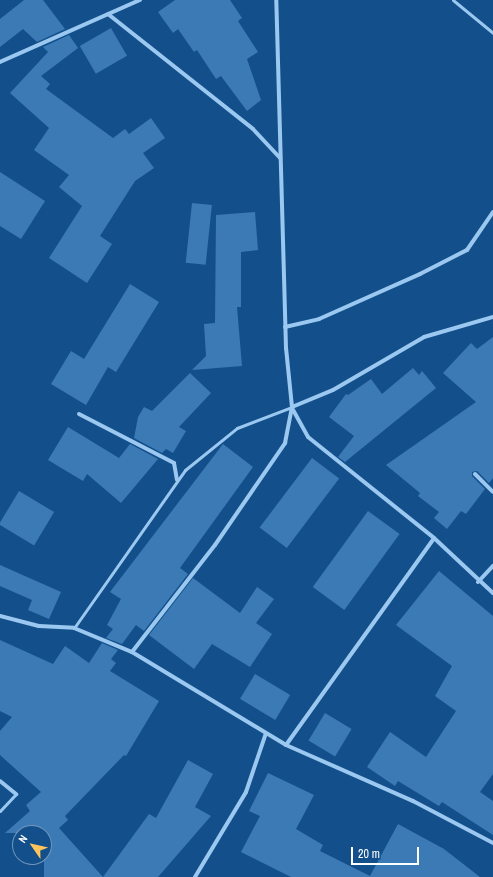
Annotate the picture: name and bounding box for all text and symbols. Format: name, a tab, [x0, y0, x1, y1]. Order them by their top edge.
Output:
north arrow	[12, 825, 52, 865]
text: N	[15, 832, 31, 845]
scale bar	[353, 839, 421, 865]
text: 20 m	[358, 846, 380, 862]

